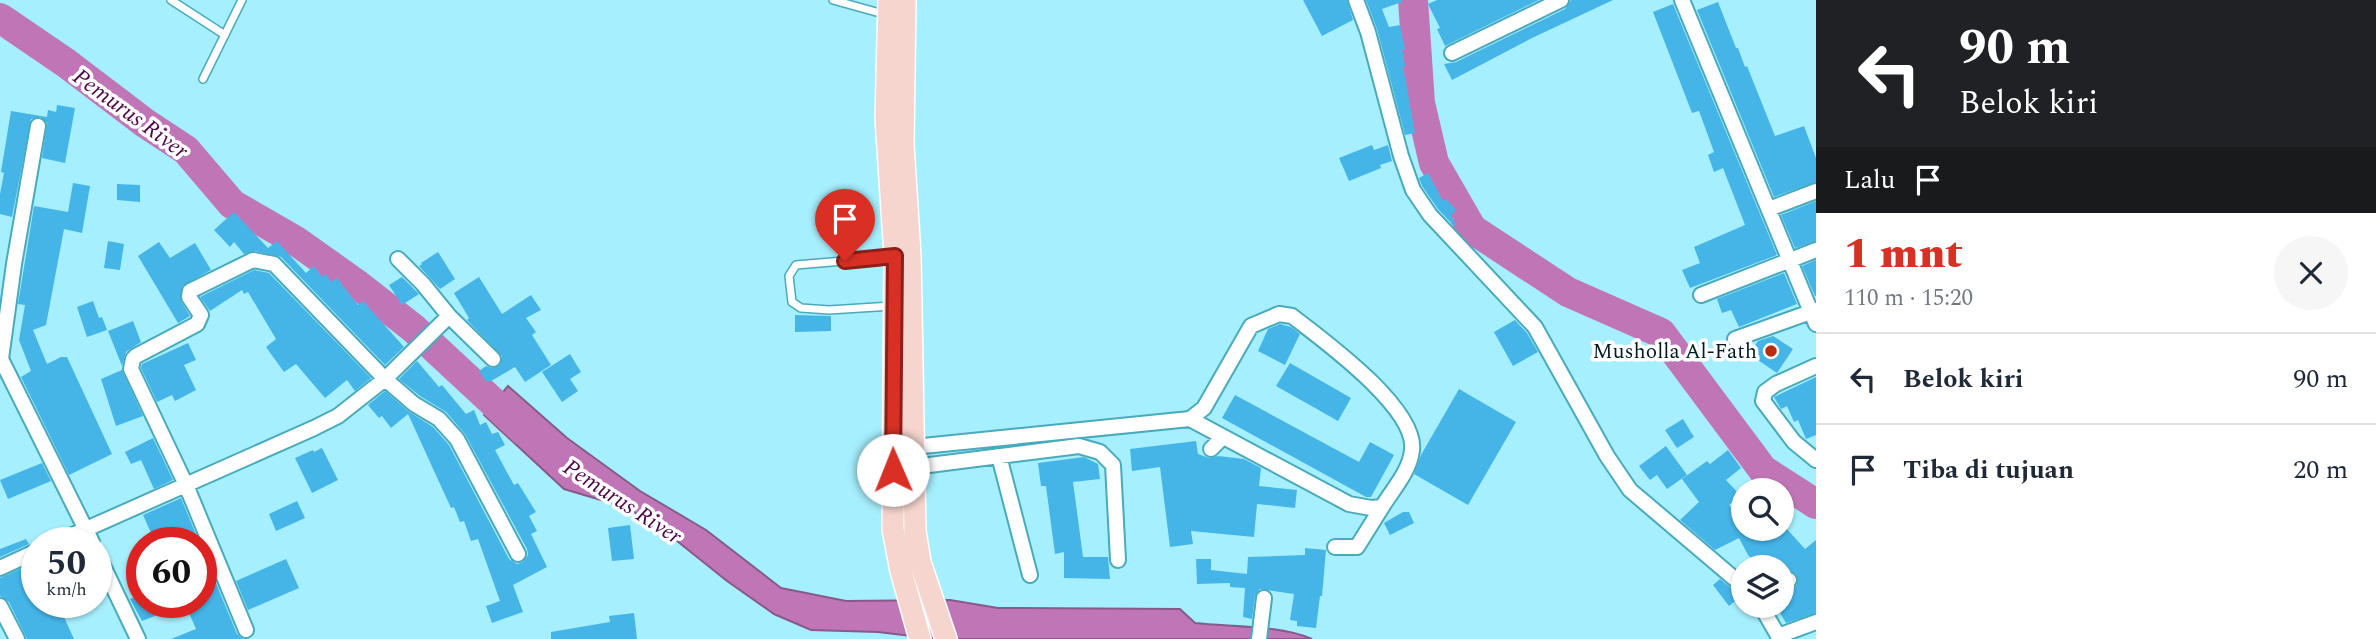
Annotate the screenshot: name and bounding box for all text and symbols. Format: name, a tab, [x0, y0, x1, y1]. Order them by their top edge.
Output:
text: 90 m	[1959, 11, 2070, 86]
icon: left	[1844, 28, 1935, 119]
water label: Pemurus River	[65, 60, 196, 169]
text: Belok kiri	[1959, 79, 2098, 128]
text: Lalu	[1844, 160, 1895, 200]
icon: arrive	[1909, 161, 1947, 199]
pin	[815, 189, 875, 261]
icon: arrive	[826, 200, 864, 238]
text: 1 mnt	[1844, 223, 1963, 286]
button: close	[2274, 236, 2348, 310]
text: 110 m · 15:20	[1844, 281, 1973, 316]
place label: Musholla Al-Fath	[1593, 336, 1757, 368]
marker: Musholla Al-Fath	[1763, 343, 1779, 359]
text: Belok kiri	[1903, 359, 2023, 399]
text: 90 m	[2293, 359, 2348, 399]
icon: left	[1844, 360, 1882, 398]
position arrow	[856, 433, 930, 507]
text: Tiba di tujuan	[1903, 450, 2074, 490]
text: 20 m	[2293, 450, 2348, 490]
water label: Pemurus River	[556, 451, 689, 554]
icon: arrive	[1844, 451, 1882, 489]
map controls	[1731, 478, 1794, 618]
button: search	[1731, 478, 1794, 541]
speed limit sign: 60	[126, 527, 217, 618]
text: 50	[47, 537, 86, 590]
button: layers	[1731, 555, 1794, 618]
text: km/h	[46, 576, 87, 603]

